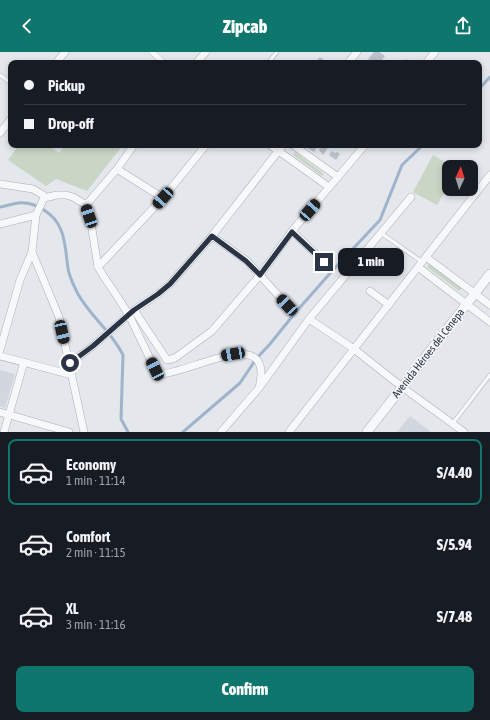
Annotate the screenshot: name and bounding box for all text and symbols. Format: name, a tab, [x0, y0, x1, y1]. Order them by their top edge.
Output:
icon: back	[16, 15, 38, 37]
icon: share	[452, 15, 474, 37]
text: Zipcab	[223, 16, 267, 37]
text: Pickup	[48, 77, 85, 94]
text: Drop-off	[48, 115, 94, 132]
north arrow	[442, 160, 478, 196]
map controls	[442, 160, 478, 196]
car	[151, 185, 175, 211]
car	[298, 197, 322, 223]
car	[79, 203, 99, 229]
callout: 1 min	[338, 248, 404, 276]
route end	[315, 253, 333, 271]
text: 1 min	[358, 254, 384, 269]
car	[274, 292, 300, 318]
street label: Avenida Héroes del Cenepa	[389, 306, 467, 400]
car	[53, 319, 71, 345]
car	[220, 346, 246, 362]
route start	[61, 354, 79, 372]
car	[144, 356, 166, 382]
icon: car	[18, 454, 54, 490]
text: Economy	[66, 456, 116, 473]
text: S/4.40	[437, 464, 472, 481]
text: 1 min · 11:14	[66, 473, 126, 488]
icon: car	[18, 526, 54, 562]
text: Comfort	[66, 528, 110, 545]
text: S/5.94	[437, 536, 472, 553]
text: 2 min · 11:15	[66, 545, 126, 560]
icon: car	[18, 598, 54, 634]
text: XL	[66, 600, 79, 617]
text: S/7.48	[437, 608, 472, 625]
text: 3 min · 11:16	[66, 617, 126, 632]
button: Confirm	[16, 666, 474, 712]

